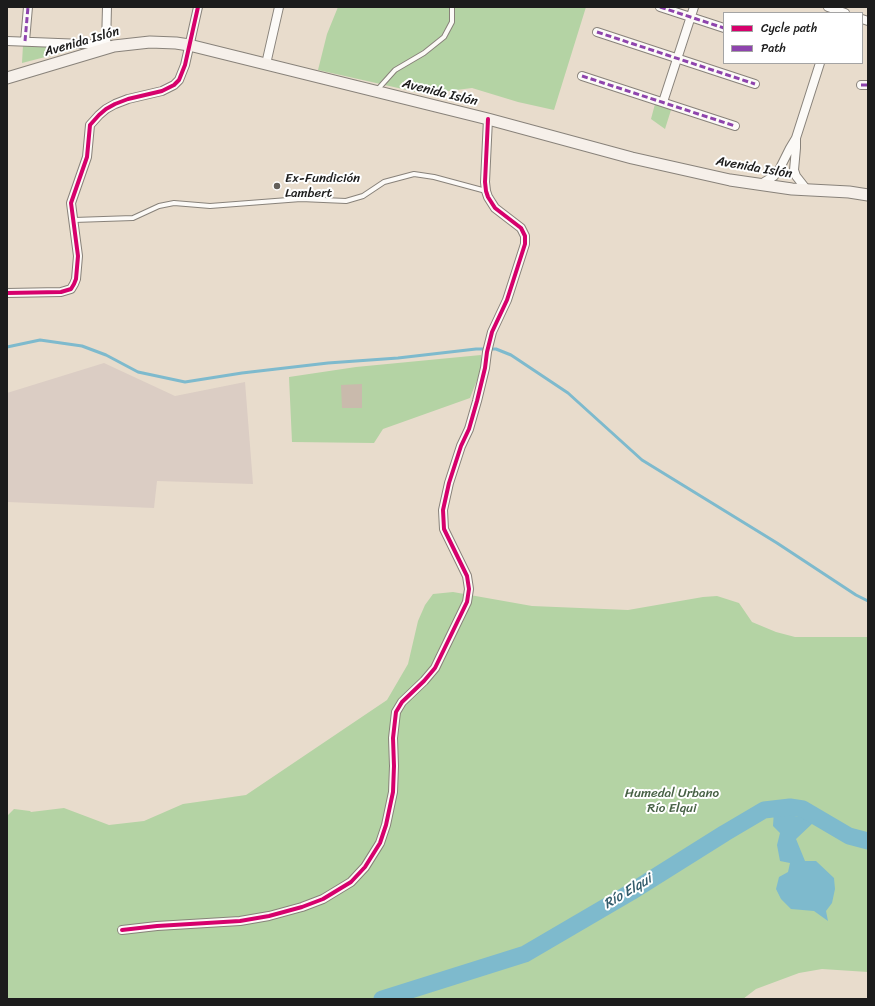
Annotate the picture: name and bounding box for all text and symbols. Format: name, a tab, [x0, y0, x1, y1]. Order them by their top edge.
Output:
legend	[723, 12, 863, 64]
text: Cycle path	[761, 17, 817, 39]
street label: Avenida Islón	[43, 24, 121, 60]
text: Path	[761, 37, 786, 59]
street label: Avenida Islón	[401, 76, 479, 110]
street label: Avenida Islón	[715, 154, 793, 182]
place label: Ex-Fundición Lambert	[285, 171, 360, 202]
marker: Ex-Fundición Lambert	[272, 181, 282, 191]
park label: Humedal Urbano Río Elqui	[625, 786, 719, 817]
water label: Río Elqui	[601, 871, 655, 913]

